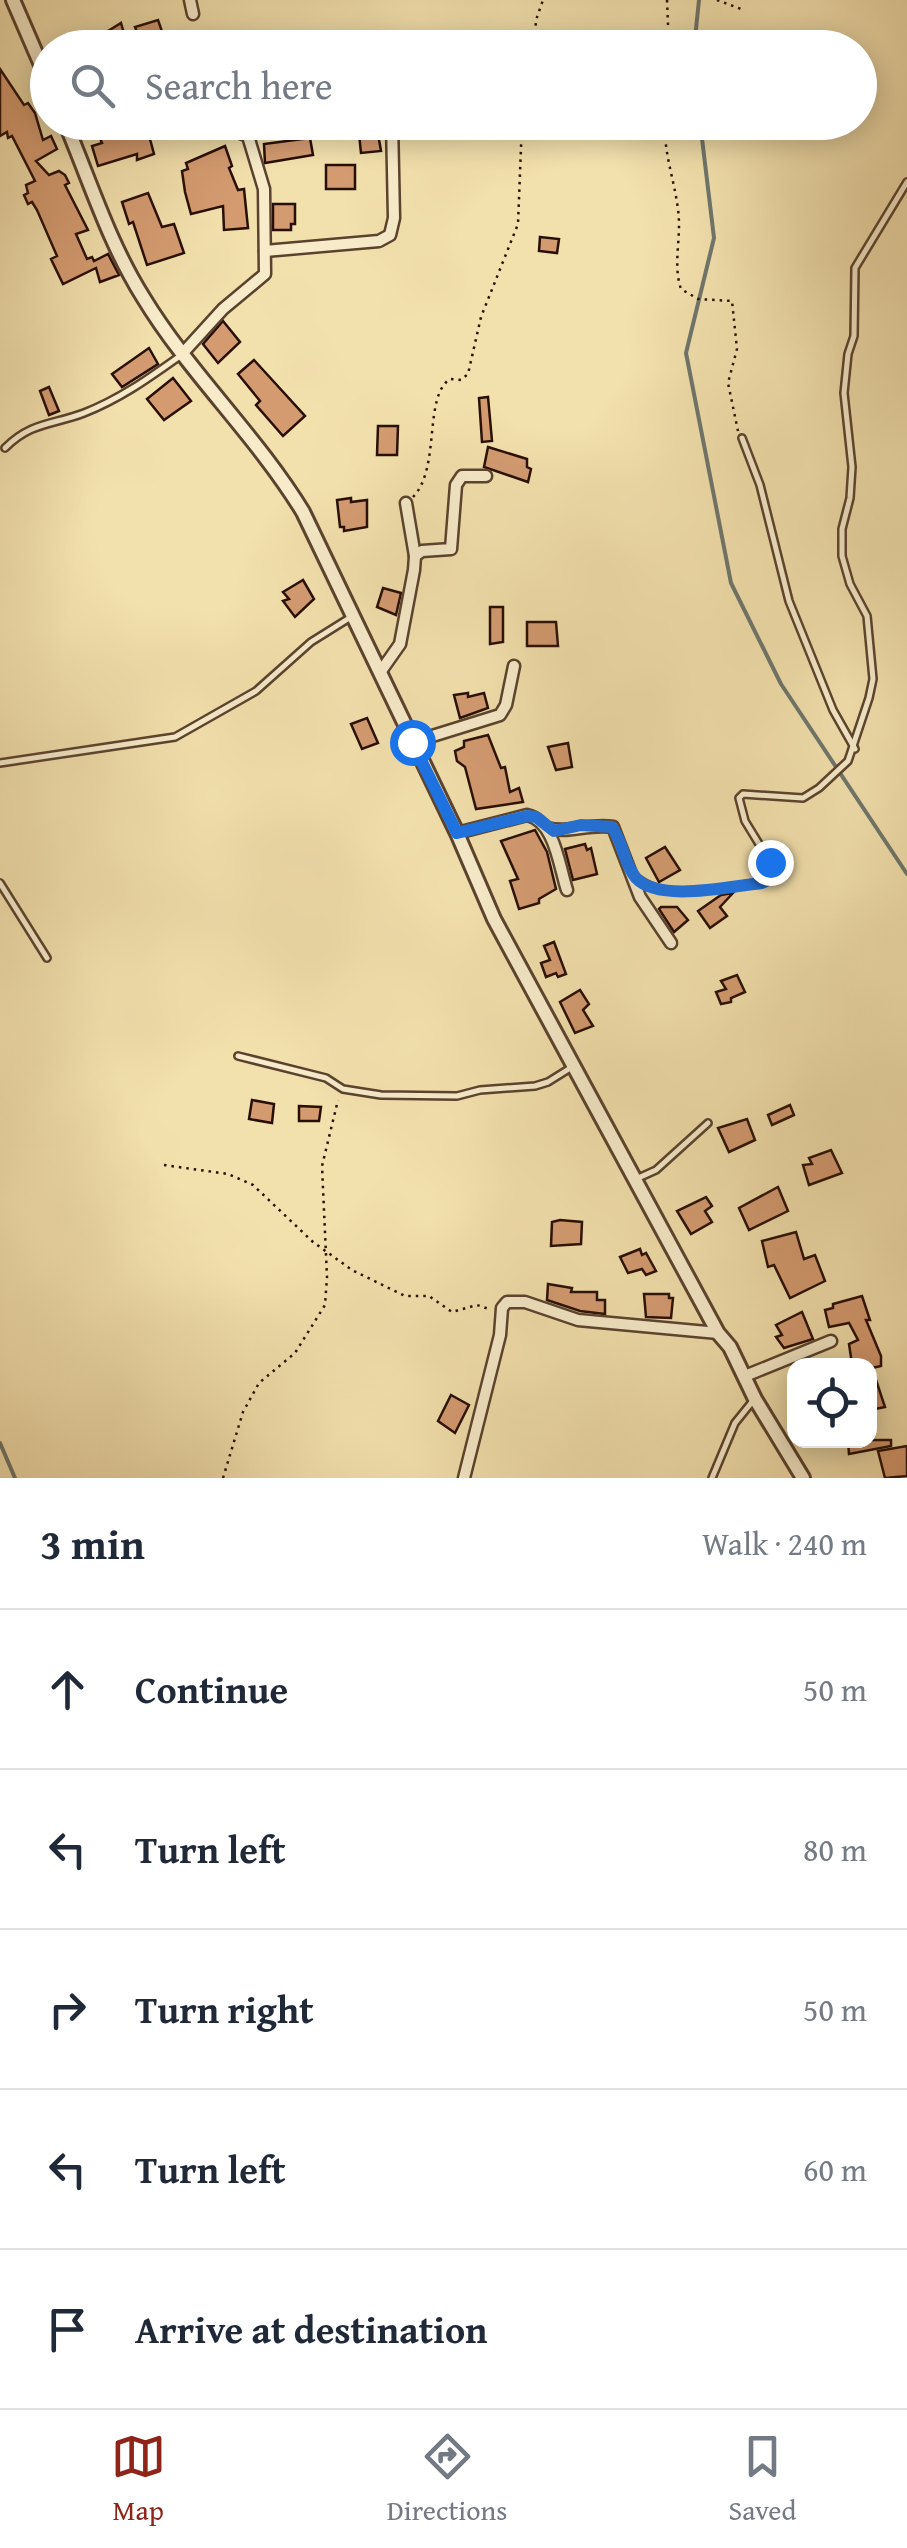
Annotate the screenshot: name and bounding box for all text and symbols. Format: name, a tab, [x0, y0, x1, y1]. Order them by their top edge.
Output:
search box	[30, 30, 877, 140]
text: Search here	[145, 57, 333, 113]
icon: search	[65, 58, 120, 113]
route start	[390, 720, 436, 766]
route end	[748, 840, 794, 886]
map controls	[787, 1358, 877, 1448]
button: locate	[787, 1358, 877, 1448]
text: 3 min	[40, 1513, 145, 1574]
text: Walk · 240 m	[702, 1520, 867, 1567]
text: Continue	[135, 1661, 288, 1717]
icon: ahead	[40, 1662, 95, 1717]
text: 50 m	[803, 1666, 867, 1713]
text: Turn left	[135, 1821, 286, 1877]
icon: left	[40, 1822, 95, 1877]
text: 80 m	[803, 1826, 867, 1873]
text: Turn right	[135, 1981, 314, 2037]
icon: right	[40, 1982, 95, 2037]
text: 50 m	[803, 1986, 867, 2033]
text: Turn left	[135, 2141, 286, 2197]
icon: left	[40, 2142, 95, 2197]
text: 60 m	[803, 2146, 867, 2193]
text: Arrive at destination	[135, 2301, 488, 2357]
icon: arrive	[40, 2302, 95, 2357]
tab: Map	[111, 2429, 166, 2530]
tab: Directions	[387, 2429, 507, 2530]
tab: Saved	[729, 2429, 796, 2530]

